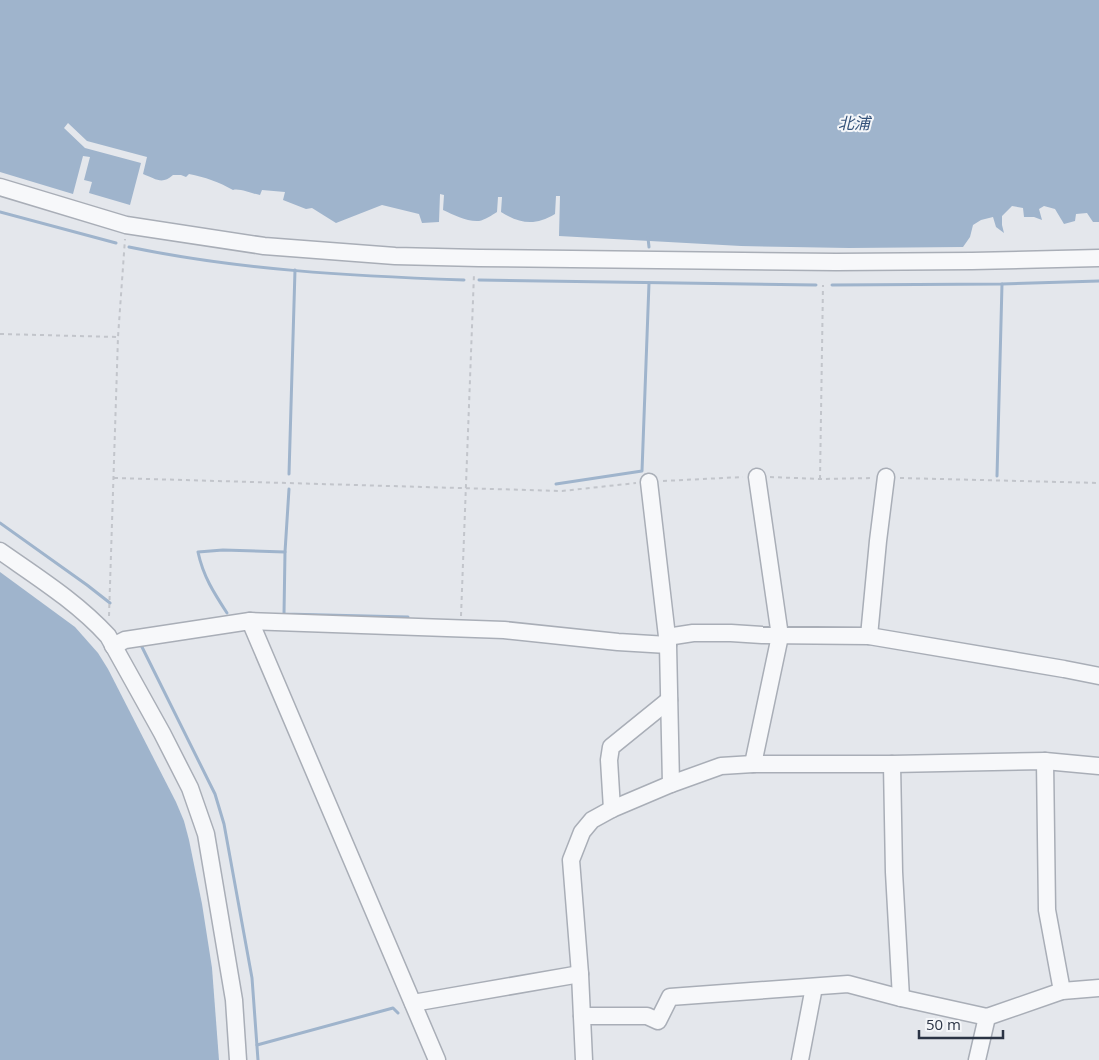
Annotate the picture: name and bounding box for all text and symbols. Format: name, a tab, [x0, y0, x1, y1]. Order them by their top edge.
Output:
water label: 北浦	[838, 112, 873, 134]
scale bar	[919, 1008, 1003, 1040]
text: 50 m	[926, 1014, 961, 1034]

